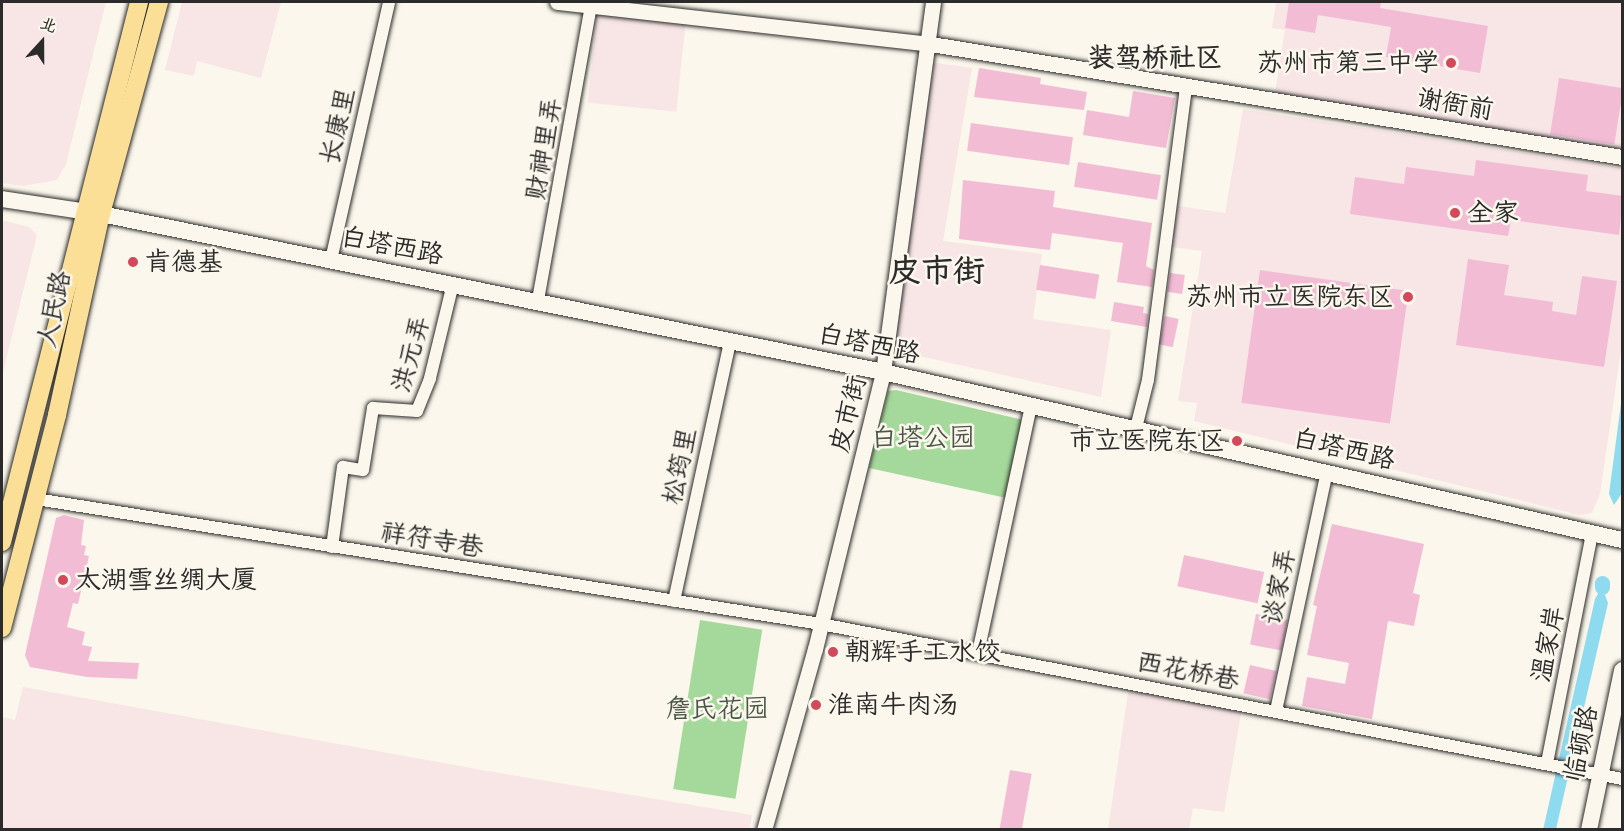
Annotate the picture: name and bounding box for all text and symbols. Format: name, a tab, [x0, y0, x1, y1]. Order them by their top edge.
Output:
north arrow	[12, 12, 72, 72]
text: 北	[37, 13, 60, 37]
district label: 装驾桥社区	[1088, 42, 1222, 74]
place label: 苏州市第三中学	[1257, 47, 1439, 79]
marker: 苏州市第三中学	[1444, 56, 1458, 70]
street label: 谢衙前	[1414, 82, 1496, 126]
street label: 长康里	[314, 84, 362, 168]
street label: 财神里弄	[520, 95, 568, 203]
place label: 全家	[1467, 197, 1519, 229]
marker: 全家	[1448, 206, 1462, 220]
street label: 白塔西路	[338, 221, 446, 271]
place label: 肯德基	[145, 246, 223, 278]
district label: 皮市街	[889, 252, 985, 290]
marker: 肯德基	[126, 255, 140, 269]
street label: 人民路	[31, 268, 77, 350]
place label: 苏州市立医院东区	[1186, 281, 1394, 313]
marker: 苏州市立医院东区	[1399, 288, 1417, 306]
street label: 洪元弄	[385, 312, 437, 396]
street label: 白塔西路	[815, 318, 923, 370]
street label: 皮市街	[823, 372, 873, 456]
park label: 白塔公园	[871, 422, 975, 454]
street label: 白塔西路	[1290, 422, 1398, 476]
street label: 松筠里	[657, 425, 703, 507]
place label: 市立医院东区	[1069, 425, 1225, 457]
marker: 市立医院东区	[1230, 434, 1244, 448]
street label: 祥符寺巷	[378, 516, 486, 564]
street label: 谈家弄	[1256, 546, 1302, 628]
place label: 太湖雪丝绸大厦	[75, 564, 257, 596]
marker: 太湖雪丝绸大厦	[56, 573, 70, 587]
street label: 温家岸	[1525, 603, 1571, 685]
place label: 朝辉手工水饺	[845, 636, 1001, 668]
marker: 朝辉手工水饺	[826, 645, 840, 659]
street label: 西花桥巷	[1134, 646, 1242, 696]
place label: 淮南牛肉汤	[828, 689, 958, 721]
park label: 詹氏花园	[665, 693, 769, 725]
marker: 淮南牛肉汤	[809, 698, 823, 712]
street label: 临顿路	[1558, 703, 1604, 785]

